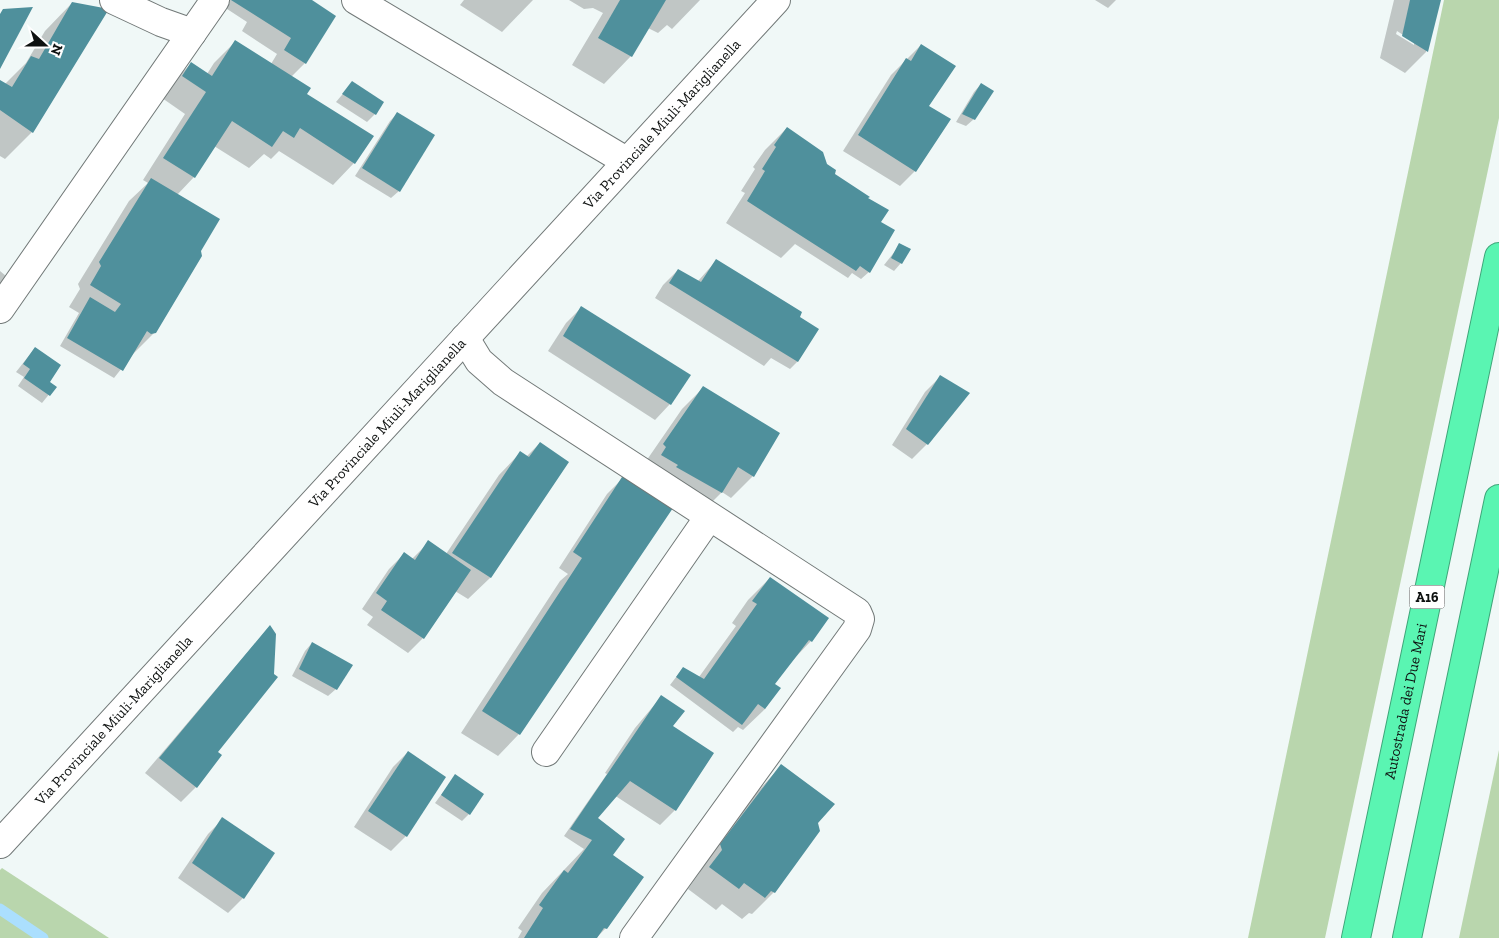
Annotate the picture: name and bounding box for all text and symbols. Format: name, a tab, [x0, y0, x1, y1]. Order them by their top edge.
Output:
north arrow	[20, 20, 70, 70]
street label: Via Provinciale Miuli-Mariglianella	[579, 35, 744, 213]
text: N	[47, 41, 67, 58]
street label: Via Provinciale Miuli-Mariglianella	[304, 334, 470, 512]
road number: A16	[1410, 586, 1444, 608]
street label: Autostrada dei Due Mari	[1381, 621, 1431, 781]
street label: Via Provinciale Miuli-Mariglianella	[31, 632, 196, 810]

